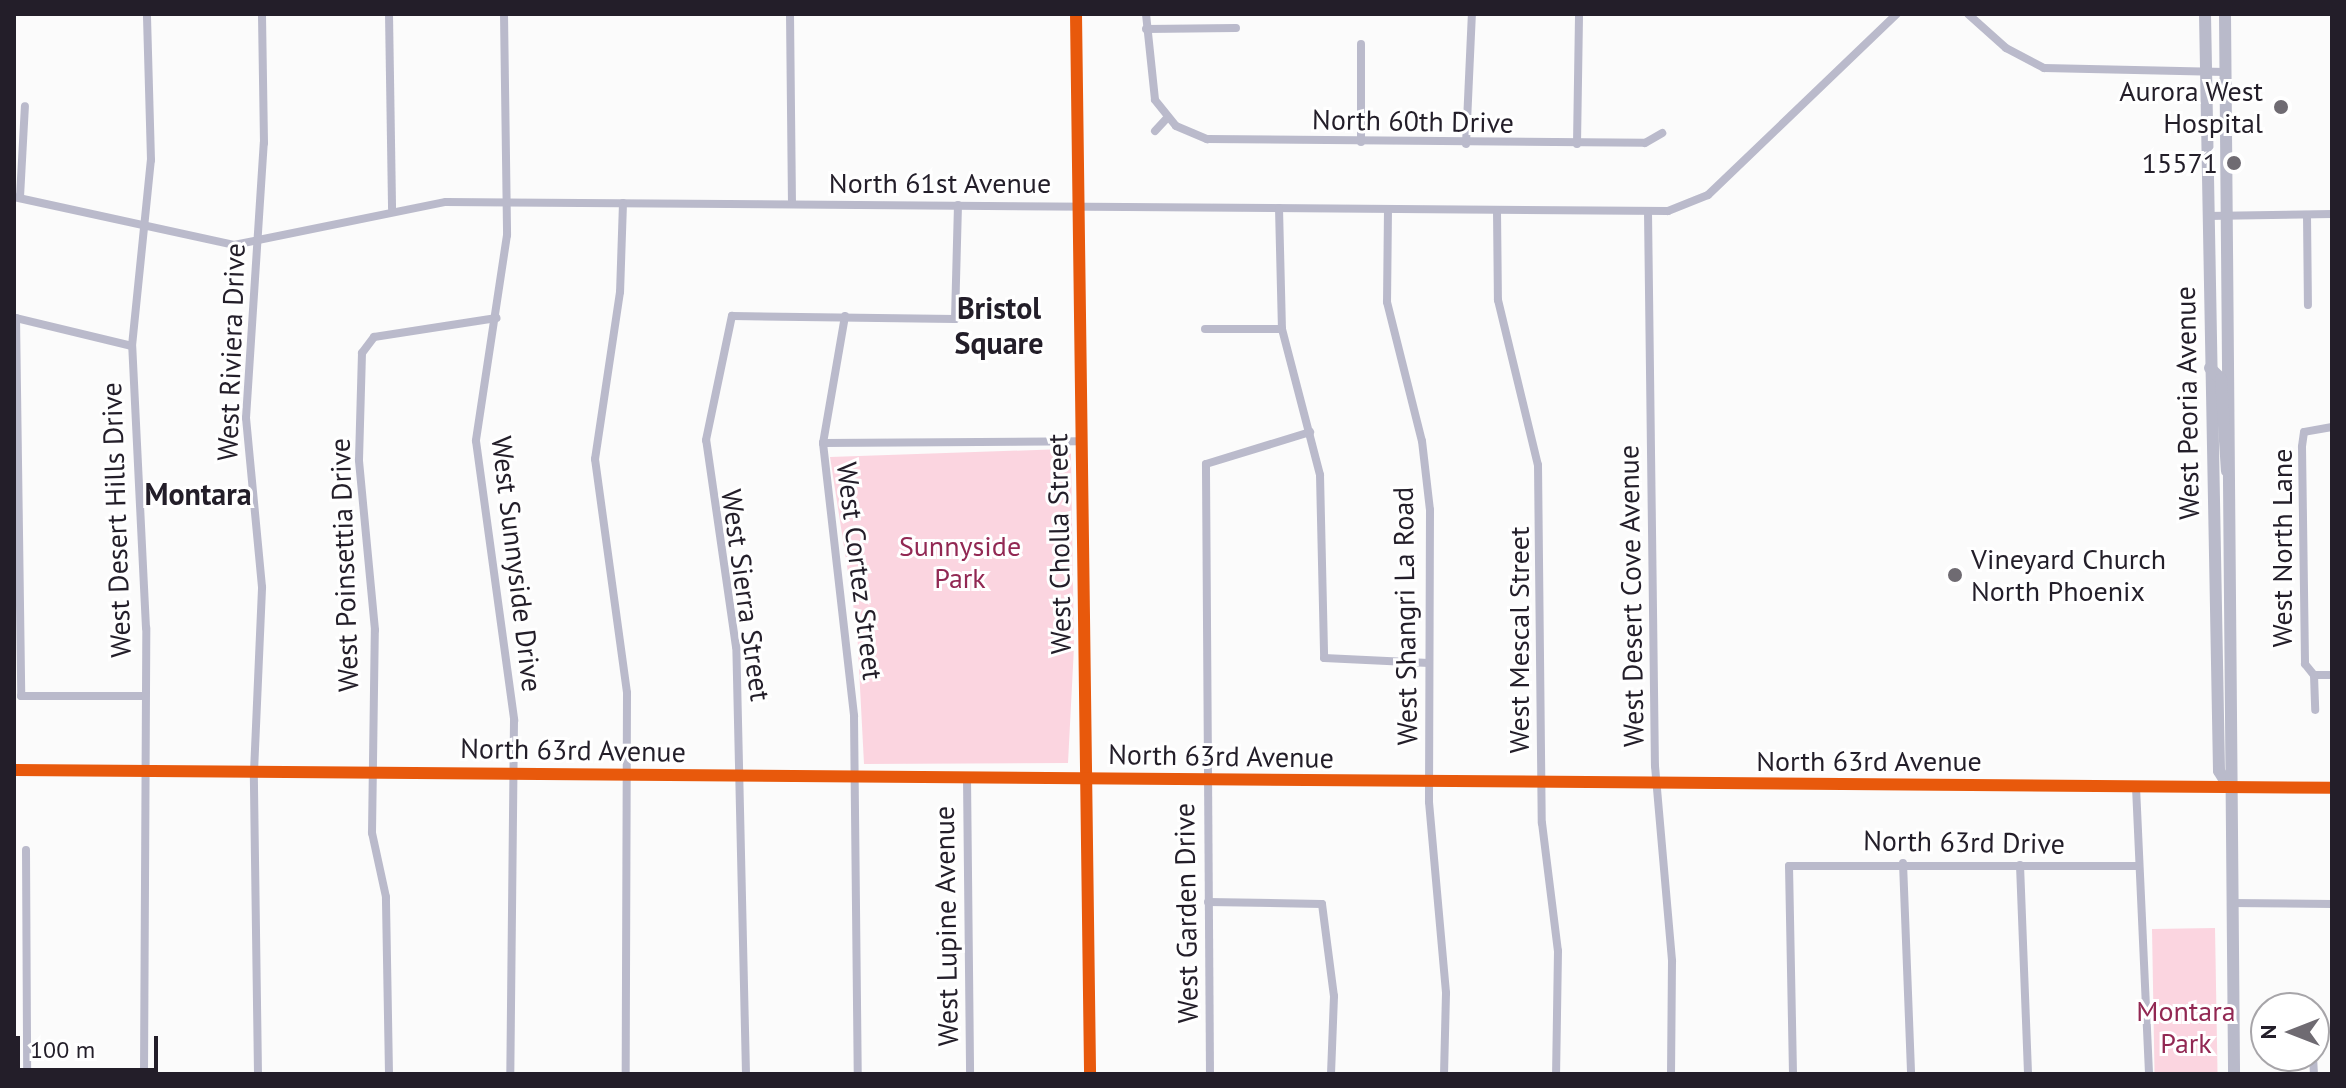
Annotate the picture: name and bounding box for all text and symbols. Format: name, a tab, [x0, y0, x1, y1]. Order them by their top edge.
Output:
place label: Aurora West Hospital	[2119, 74, 2263, 140]
marker: Aurora West Hospital	[2270, 96, 2292, 118]
street label: North 60th Drive	[1312, 102, 1514, 140]
place label: 15571	[2142, 146, 2218, 180]
marker: 15571	[2225, 154, 2243, 172]
street label: North 61st Avenue	[828, 166, 1052, 200]
street label: West Riviera Drive	[210, 242, 252, 462]
street label: West Peoria Avenue	[2168, 286, 2206, 520]
district label: Bristol Square	[955, 290, 1043, 360]
street label: West Desert Hills Drive	[94, 382, 138, 658]
street label: West Cholla Street	[1040, 433, 1078, 655]
street label: West Sunnyside Drive	[485, 434, 549, 694]
street label: West Poinsettia Drive	[323, 437, 365, 693]
street label: West Desert Cove Avenue	[1612, 444, 1650, 748]
street label: West North Lane	[2265, 449, 2299, 647]
street label: West Cortez Street	[830, 460, 890, 682]
district label: Montara	[144, 476, 252, 512]
street label: West Shangri La Road	[1386, 486, 1424, 746]
street label: West Sierra Street	[715, 487, 777, 703]
street label: West Mescal Street	[1502, 527, 1536, 753]
park label: Sunnyside Park	[899, 529, 1021, 595]
place label: Vineyard Church North Phoenix	[1971, 542, 2166, 608]
marker: Vineyard Church North Phoenix	[1946, 566, 1964, 584]
street label: North 63rd Avenue	[459, 731, 687, 769]
street label: North 63rd Avenue	[1107, 737, 1335, 775]
street label: North 63rd Avenue	[1756, 744, 1982, 778]
street label: West Garden Drive	[1167, 803, 1205, 1023]
street label: West Lupine Avenue	[927, 805, 965, 1047]
street label: North 63rd Drive	[1863, 823, 2065, 861]
north arrow	[2250, 992, 2330, 1072]
park label: Montara Park	[2136, 994, 2236, 1060]
scale bar	[20, 1020, 162, 1070]
text: N	[2254, 1025, 2282, 1039]
text: 100 m	[30, 1034, 95, 1065]

